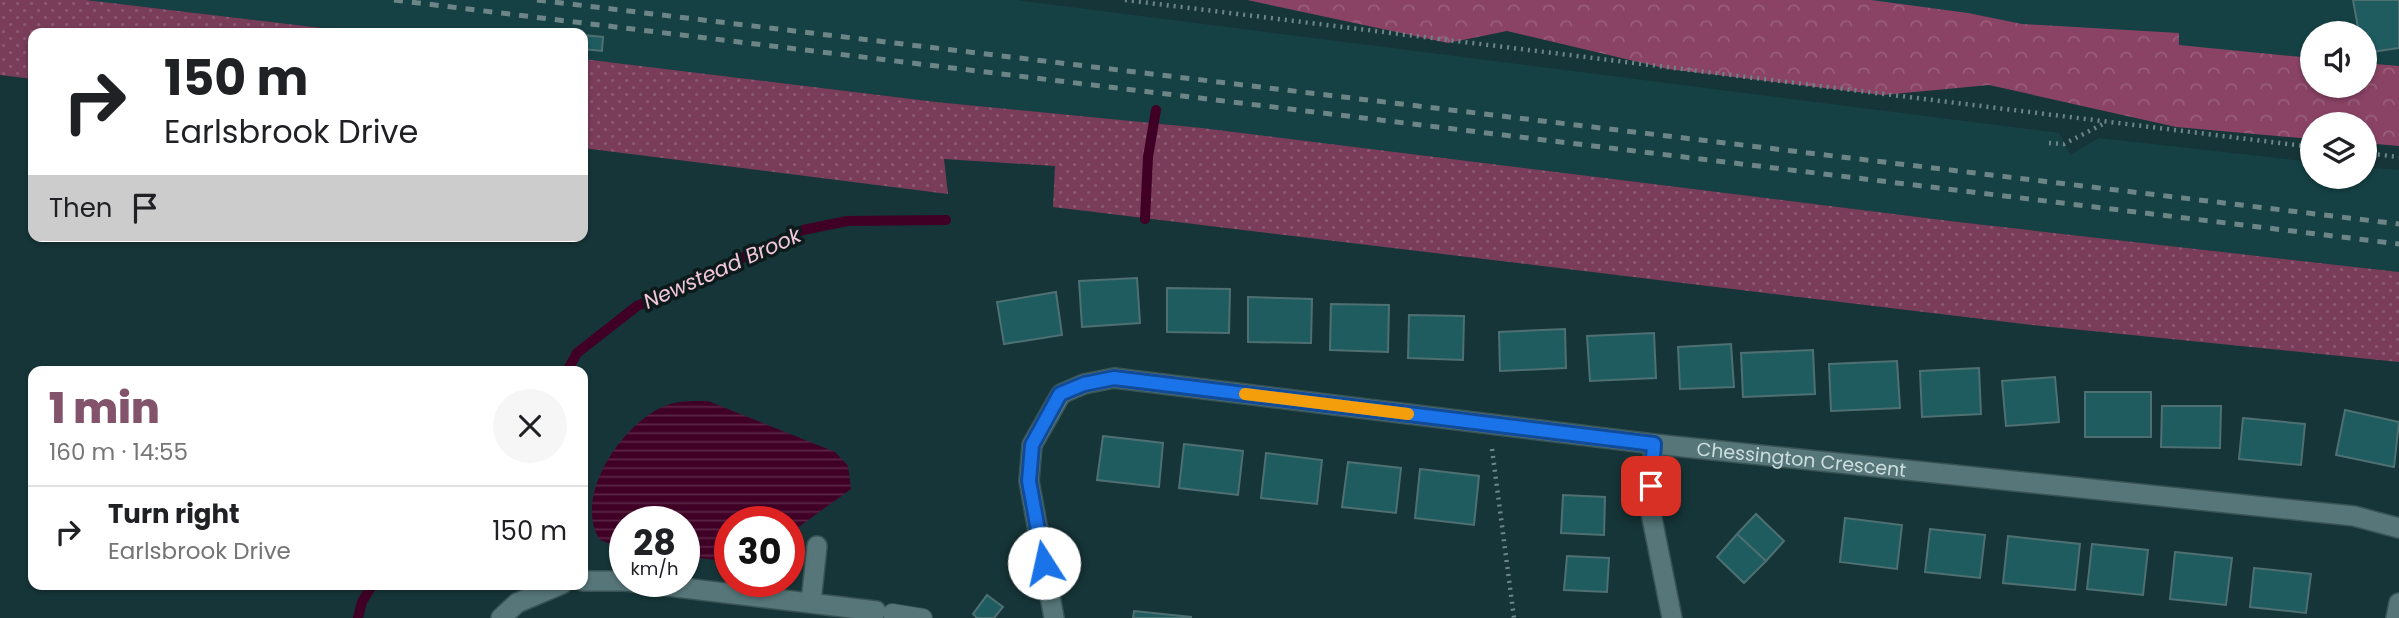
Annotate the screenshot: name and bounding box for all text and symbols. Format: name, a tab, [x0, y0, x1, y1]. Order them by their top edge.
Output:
map controls	[2300, 21, 2377, 189]
button: sound	[2300, 21, 2377, 98]
text: 150 m	[164, 44, 309, 112]
icon: right	[49, 56, 140, 147]
text: Earlsbrook Drive	[164, 109, 418, 154]
button: layers	[2300, 112, 2377, 189]
icon: arrive	[126, 189, 164, 227]
text: Then	[49, 190, 112, 226]
water label: Newstead Brook	[639, 220, 806, 316]
text: 1 min	[49, 379, 160, 438]
button: close	[493, 389, 567, 463]
street label: Chessington Crescent	[1695, 435, 1908, 483]
text: 160 m · 14:55	[49, 436, 188, 468]
pin	[1621, 456, 1681, 516]
icon: arrive	[1632, 467, 1670, 505]
text: Turn right	[108, 496, 240, 532]
speed limit sign: 30	[714, 506, 805, 597]
icon: right	[49, 513, 87, 551]
text: 150 m	[492, 513, 567, 549]
text: 28	[633, 518, 676, 567]
position arrow	[1007, 526, 1081, 600]
text: Earlsbrook Drive	[108, 535, 291, 567]
text: km/h	[631, 556, 678, 581]

